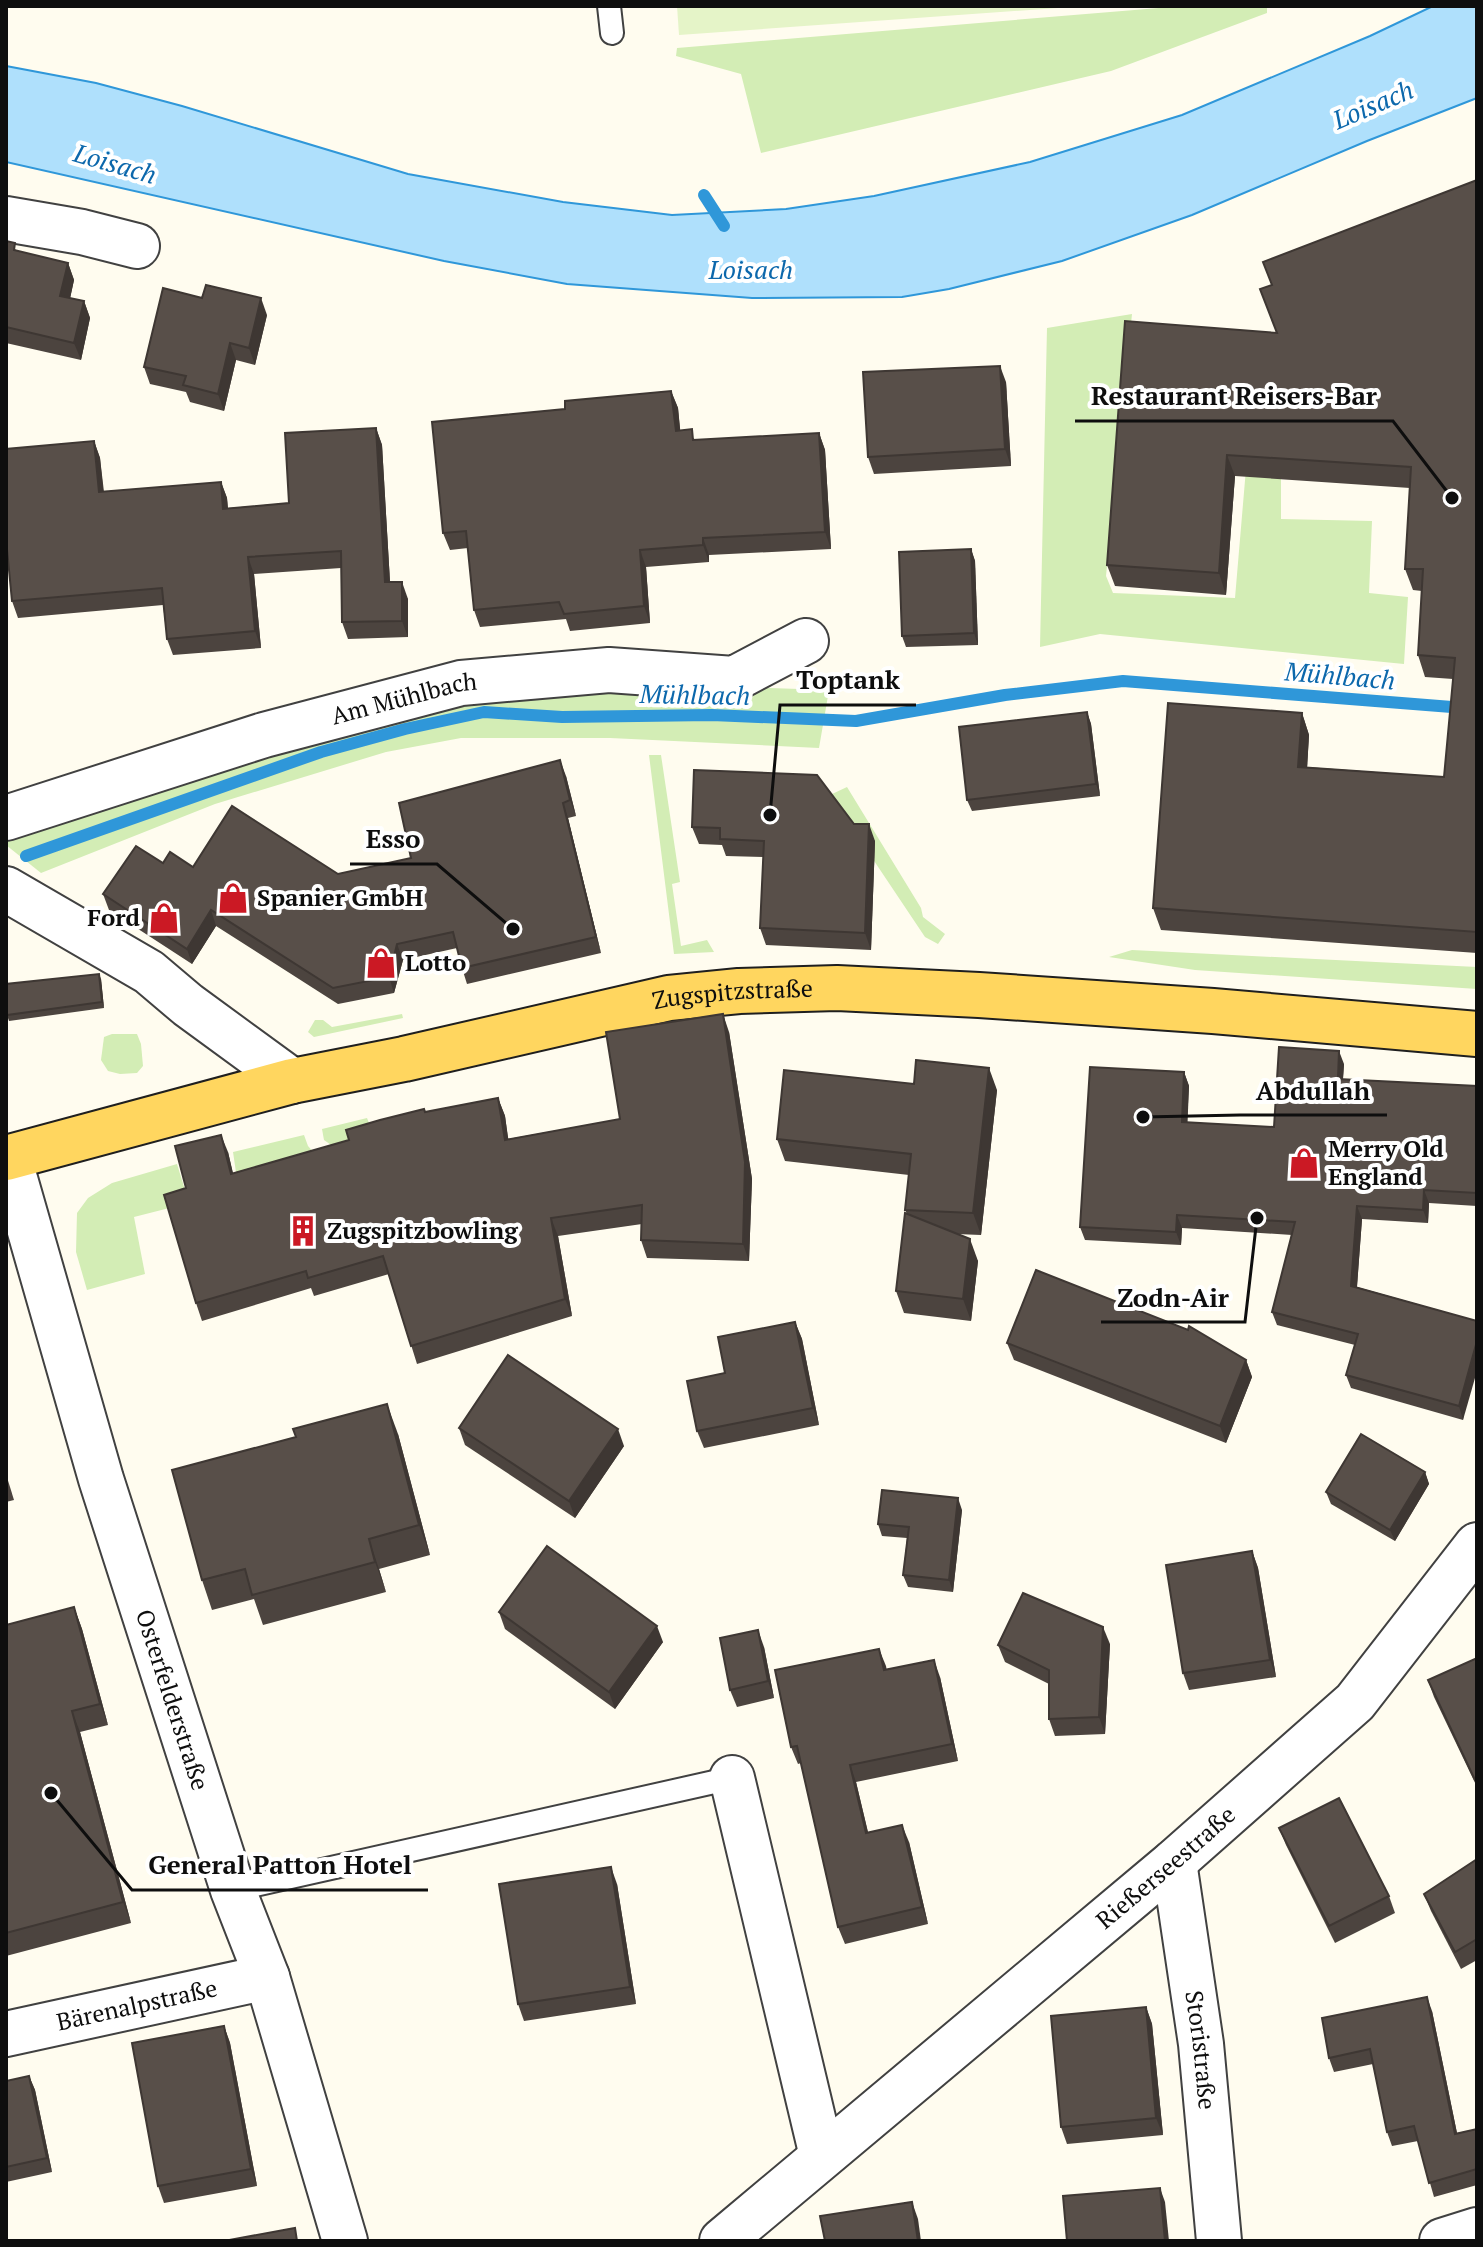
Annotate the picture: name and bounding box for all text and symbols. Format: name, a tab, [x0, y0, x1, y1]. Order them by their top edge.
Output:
water label: Loisach	[1326, 72, 1418, 137]
water label: Loisach	[69, 135, 161, 191]
water label: Loisach	[708, 252, 793, 286]
callout: Restaurant Reisers-Bar	[1075, 371, 1393, 421]
text: Restaurant Reisers-Bar	[1091, 378, 1378, 412]
water label: Mühlbach	[1283, 653, 1397, 697]
callout: Toptank	[780, 655, 916, 705]
text: Toptank	[796, 662, 901, 696]
street label: Am Mühlbach	[328, 665, 478, 732]
water label: Mühlbach	[638, 676, 751, 712]
callout: Esso	[350, 814, 437, 864]
text: Esso	[366, 821, 420, 855]
shop icon: Spanier GmbH	[216, 881, 250, 915]
place label: Spanier GmbH	[257, 881, 423, 913]
place label: Ford	[87, 901, 141, 933]
shop icon: Ford	[147, 901, 181, 935]
shop icon: Lotto	[364, 946, 398, 980]
place label: Lotto	[405, 946, 466, 978]
street label: Zugspitzstraße	[649, 972, 813, 1016]
callout: Abdullah	[1240, 1065, 1387, 1115]
text: Abdullah	[1256, 1073, 1371, 1107]
place label: Merry Old England	[1328, 1132, 1444, 1192]
shop icon: Merry Old England	[1287, 1146, 1321, 1180]
building icon: Zugspitzbowling	[286, 1214, 320, 1248]
place label: Zugspitzbowling	[327, 1214, 518, 1246]
callout: Zodn-Air	[1101, 1272, 1245, 1322]
text: Zodn-Air	[1117, 1280, 1230, 1314]
street label: Osterfelderstraße	[129, 1605, 217, 1794]
street label: Rießerseestraße	[1089, 1798, 1242, 1936]
callout: General Patton Hotel	[132, 1840, 428, 1890]
text: General Patton Hotel	[148, 1847, 412, 1881]
street label: Bärenalpstraße	[53, 1971, 220, 2038]
street label: Storistraße	[1178, 1988, 1224, 2111]

